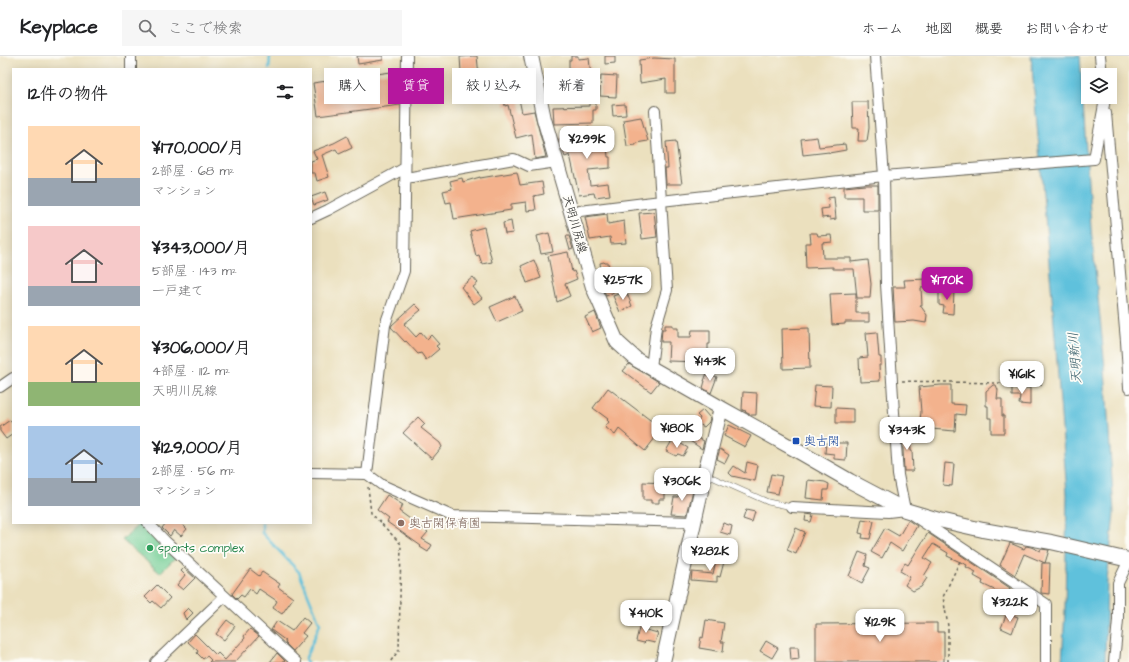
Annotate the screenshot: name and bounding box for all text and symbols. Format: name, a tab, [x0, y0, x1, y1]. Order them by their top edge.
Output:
search box	[122, 10, 402, 46]
text: Keyplace	[20, 14, 98, 41]
icon: search	[136, 17, 158, 39]
text: ここで検索	[168, 18, 243, 39]
text: ホーム	[862, 19, 903, 39]
text: 地図	[925, 19, 953, 39]
text: 概要	[975, 19, 1003, 39]
text: お問い合わせ	[1025, 19, 1109, 39]
chip: 購入	[324, 68, 380, 104]
chip: 賃貸	[388, 68, 444, 104]
chip: 絞り込み	[452, 68, 536, 104]
chip: 新着	[544, 68, 600, 104]
map controls	[1081, 68, 1117, 104]
button: layers	[1081, 68, 1117, 104]
icon: filters	[274, 81, 296, 103]
text: 12件の物件	[28, 82, 108, 106]
pin: ¥299K	[559, 126, 615, 160]
text: ¥299K	[568, 130, 606, 148]
text: ¥170,000/月	[152, 136, 244, 160]
icon: home	[60, 142, 108, 190]
text: 2部屋 · 68 m²	[152, 162, 234, 180]
text: マンション	[152, 182, 216, 200]
street label: 天明川尻線	[558, 193, 591, 255]
text: ¥343,000/月	[152, 236, 250, 260]
icon: home	[60, 242, 108, 290]
text: 5部屋 · 143 m²	[152, 262, 237, 280]
pin: ¥257K	[595, 267, 651, 301]
pin: ¥170K	[919, 267, 975, 301]
text: ¥257K	[603, 271, 643, 289]
text: ¥170K	[931, 271, 963, 289]
text: 一戸建て	[152, 282, 204, 300]
water label: 天明新川	[1064, 331, 1086, 385]
text: ¥306,000/月	[152, 336, 251, 360]
icon: home	[60, 342, 108, 390]
pin: ¥143K	[682, 348, 738, 382]
text: ¥143K	[694, 352, 726, 370]
pin: ¥161K	[994, 361, 1050, 395]
text: 4部屋 · 112 m²	[152, 362, 230, 380]
text: ¥161K	[1009, 365, 1035, 383]
text: 天明川尻線	[152, 382, 217, 400]
pin: ¥180K	[649, 415, 705, 449]
pin: ¥343K	[879, 417, 935, 451]
text: ¥180K	[660, 419, 694, 437]
text: ¥343K	[889, 421, 925, 439]
place label: 奥古閑	[804, 433, 840, 450]
text: ¥129,000/月	[152, 436, 243, 460]
marker: 奥古閑	[791, 436, 801, 446]
icon: home	[60, 442, 108, 490]
text: 2部屋 · 56 m²	[152, 462, 235, 480]
pin: ¥306K	[654, 468, 710, 502]
text: ¥306K	[663, 472, 701, 490]
text: マンション	[152, 482, 216, 500]
place label: 奥古閑保育園	[409, 515, 481, 532]
marker: 奥古閑保育園	[396, 518, 406, 528]
pin: ¥282K	[682, 538, 738, 572]
place label: sports complex	[158, 540, 244, 557]
text: ¥282K	[691, 542, 729, 560]
marker: sports complex	[145, 543, 155, 553]
pin: ¥322K	[982, 589, 1038, 623]
text: ¥322K	[992, 593, 1028, 611]
pin: ¥410K	[618, 600, 674, 634]
text: ¥410K	[629, 604, 663, 622]
pin: ¥129K	[852, 609, 908, 643]
text: ¥129K	[864, 613, 896, 631]

